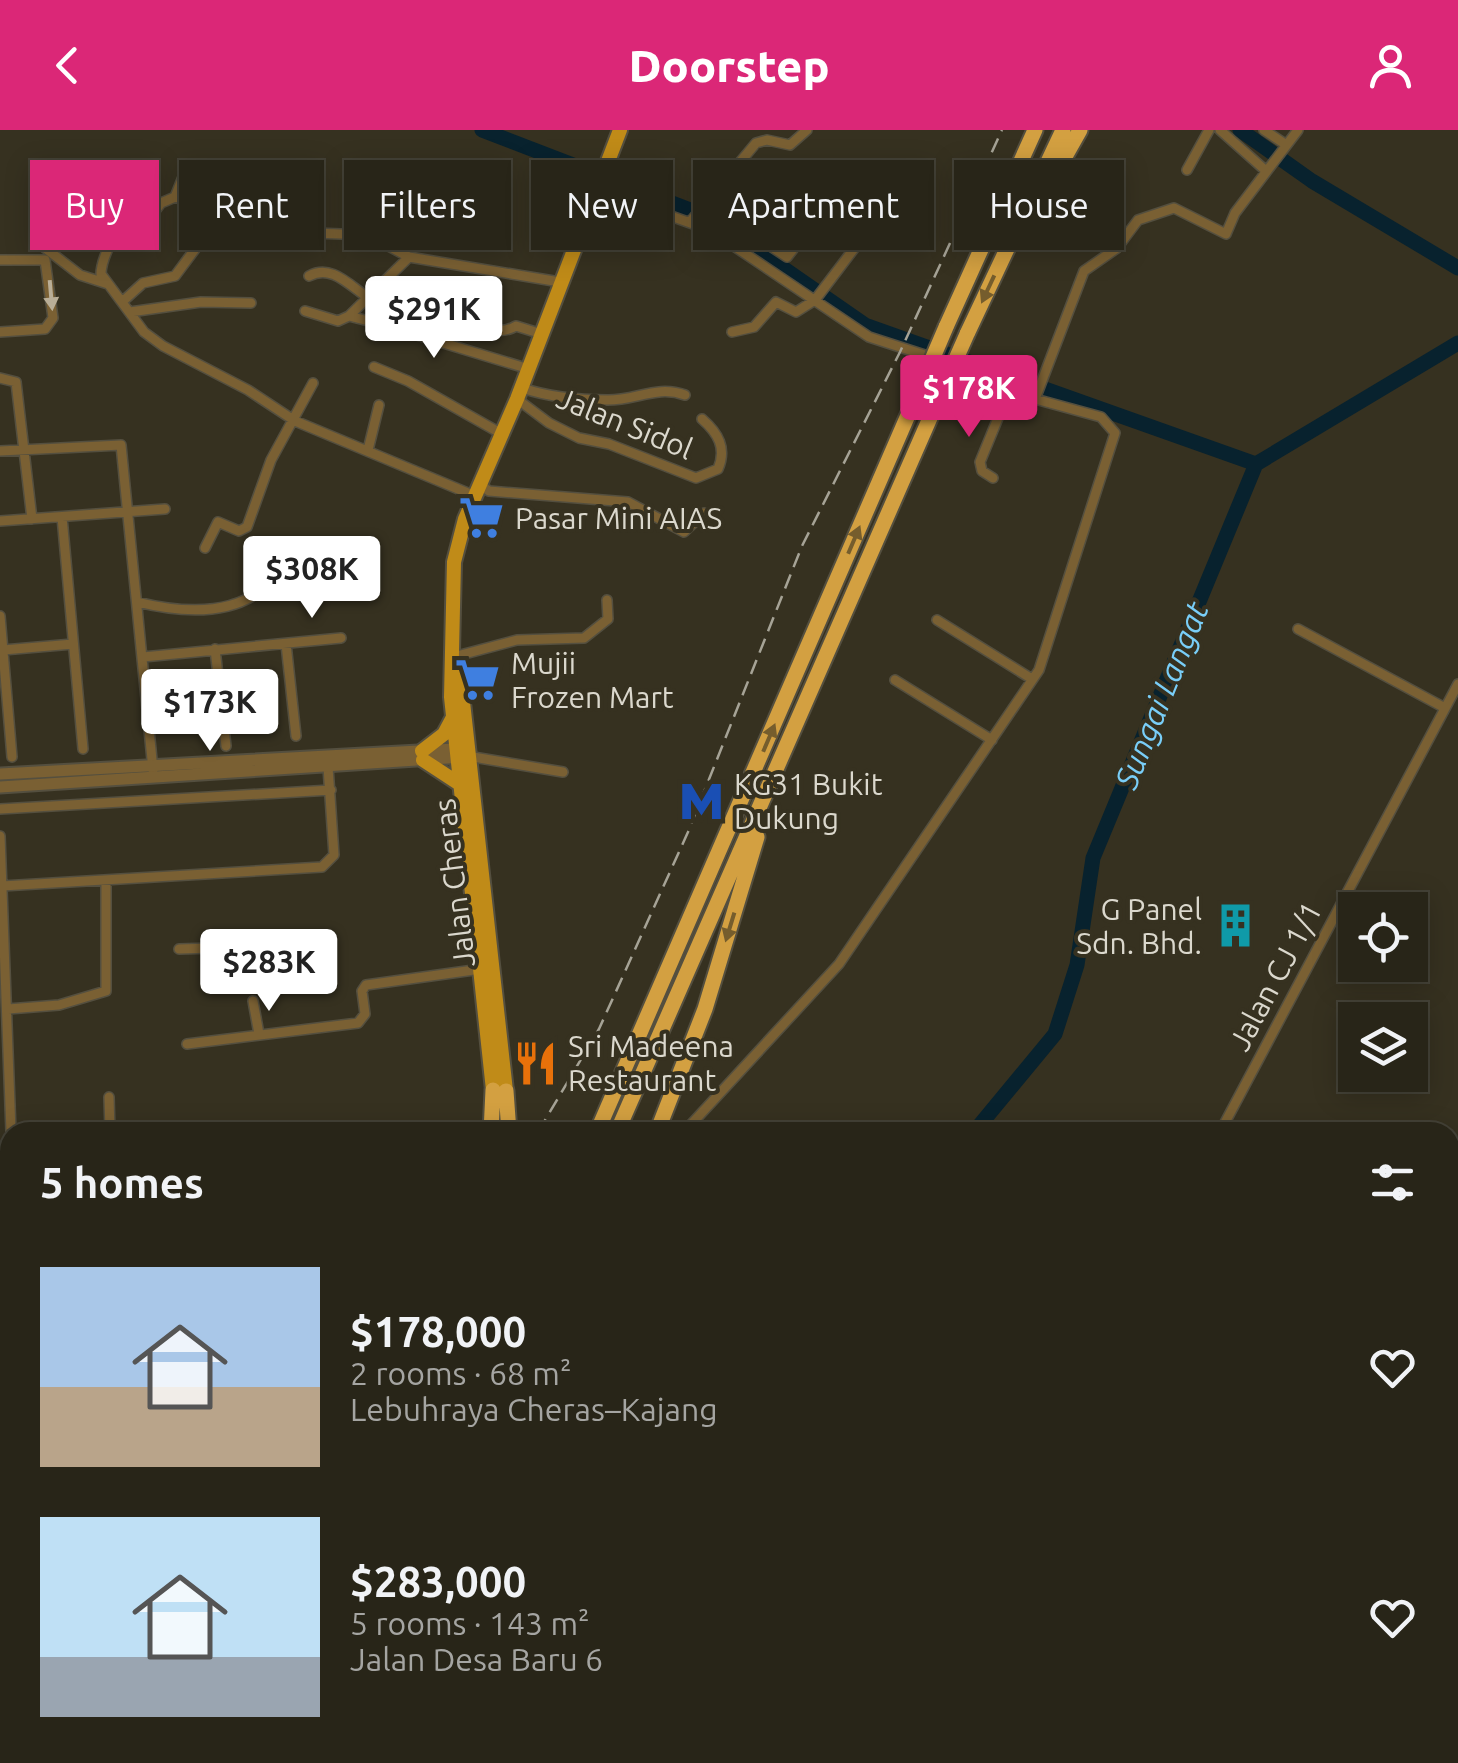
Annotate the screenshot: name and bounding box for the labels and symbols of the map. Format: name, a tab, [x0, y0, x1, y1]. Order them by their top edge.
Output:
one-way arrow	[980, 274, 997, 303]
pin: $291K	[364, 276, 504, 361]
one-way arrow	[44, 280, 60, 312]
pin: $178K	[899, 355, 1039, 440]
street label: Jalan Sidol	[552, 380, 698, 466]
supermarket icon: Pasar Mini AIAS	[458, 494, 506, 542]
place label: Pasar Mini AIAS	[515, 501, 722, 535]
one-way arrow	[847, 525, 863, 555]
pin: $308K	[242, 536, 382, 621]
water label: Sungai Langat	[1107, 596, 1215, 794]
place label: Mujii Frozen Mart	[511, 646, 674, 714]
supermarket icon: Mujii Frozen Mart	[454, 656, 502, 704]
pin: $173K	[140, 669, 280, 754]
one-way arrow	[761, 723, 777, 753]
place label: KG31 Bukit Dukung	[734, 767, 883, 835]
metro station icon: KG31 Bukit Dukung	[677, 777, 725, 825]
street label: Jalan Cheras	[427, 797, 481, 969]
place label: G Panel Sdn. Bhd.	[1076, 892, 1202, 960]
street label: Jalan CJ 1/1	[1222, 896, 1328, 1056]
building icon: G Panel Sdn. Bhd.	[1211, 902, 1259, 950]
one-way arrow	[722, 912, 737, 943]
pin: $283K	[199, 929, 339, 1014]
place label: Sri Madeena Restaurant	[568, 1029, 734, 1097]
restaurant icon: Sri Madeena Restaurant	[511, 1039, 559, 1087]

